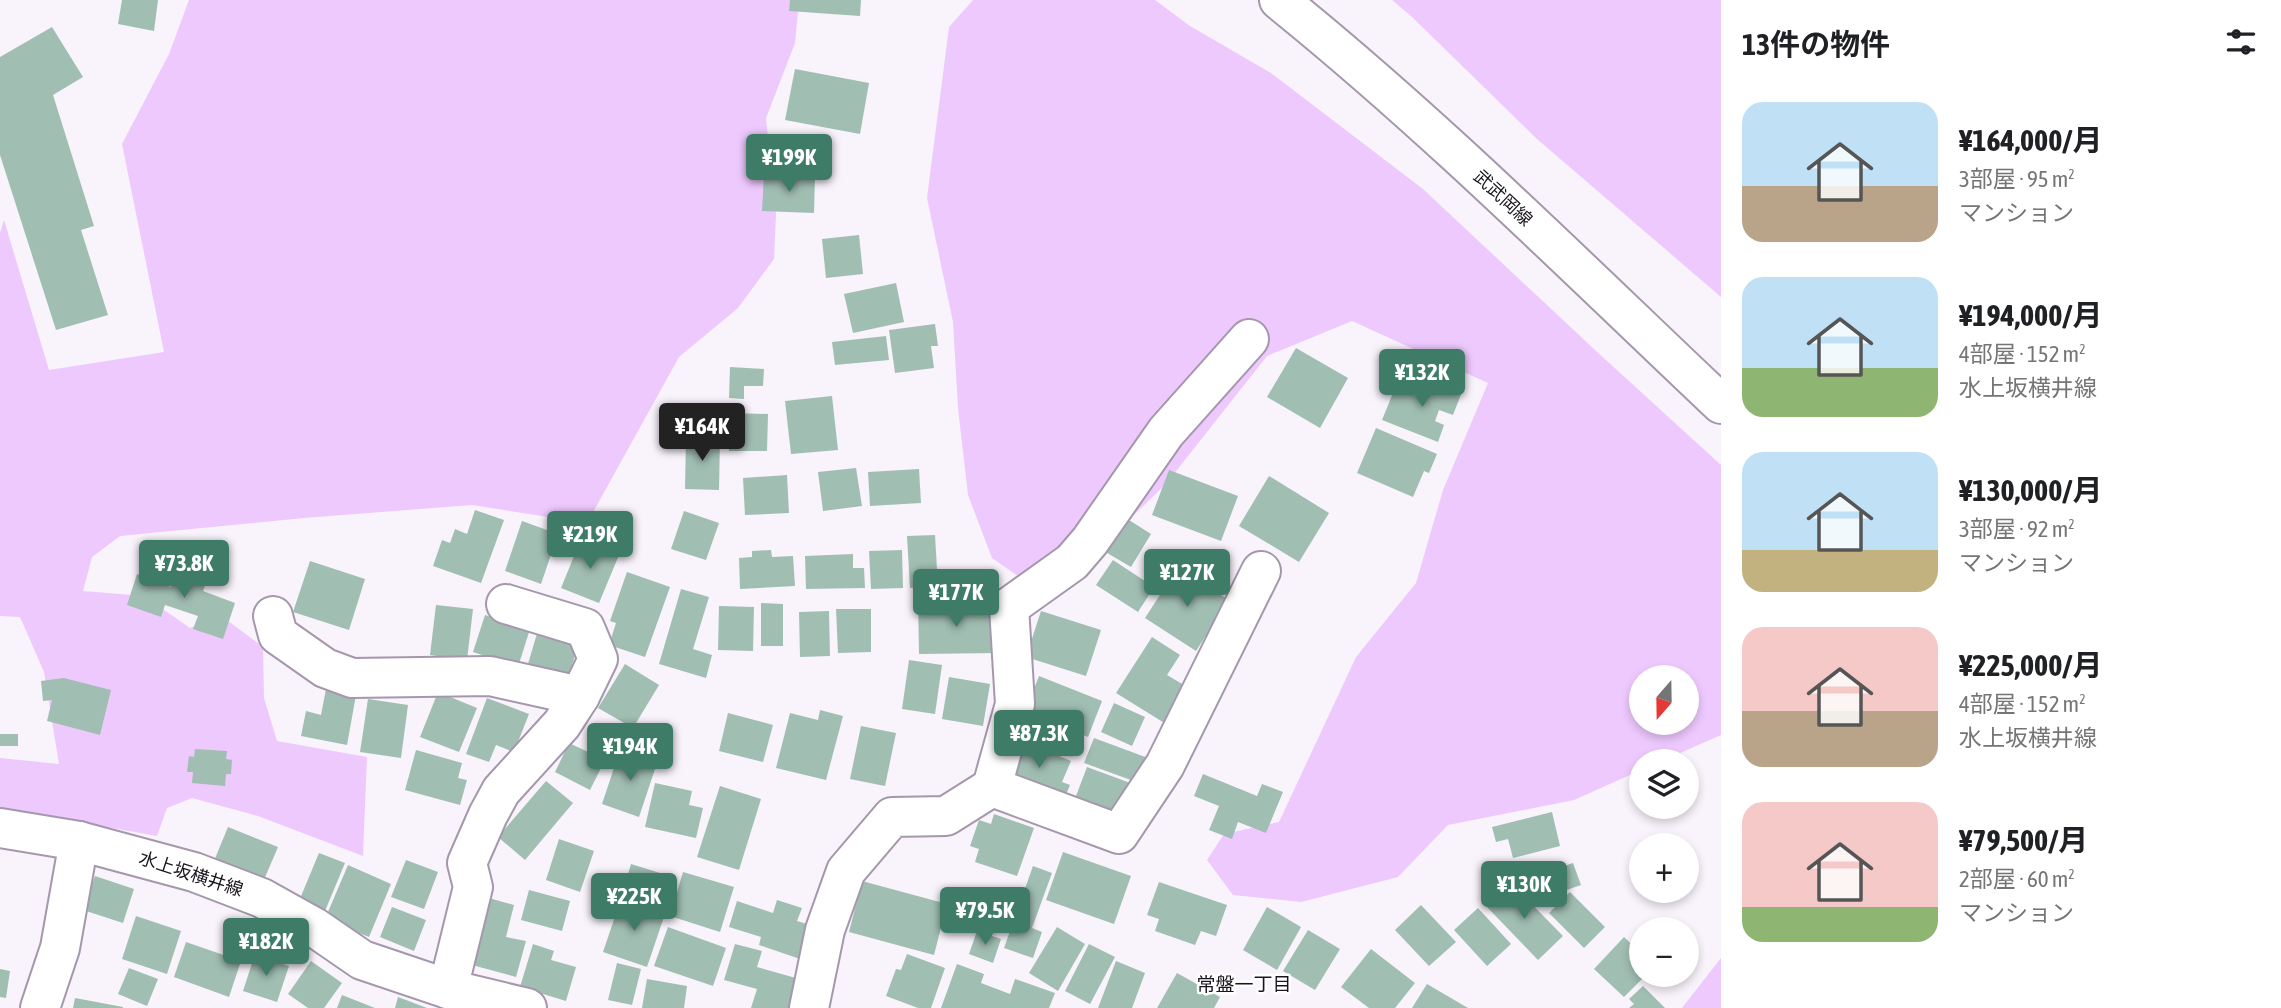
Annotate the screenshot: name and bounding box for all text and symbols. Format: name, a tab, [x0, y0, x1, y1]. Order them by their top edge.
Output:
icon: filters	[2222, 23, 2260, 61]
text: 13件の物件	[1742, 27, 1890, 61]
text: ¥164,000/月	[1959, 123, 2102, 157]
icon: home	[1798, 130, 1882, 214]
pin: ¥199K	[740, 134, 838, 194]
text: ¥199K	[762, 144, 816, 170]
street label: 武武岡線	[1470, 165, 1537, 230]
text: 3部屋 · 95 m²	[1959, 166, 2075, 192]
text: マンション	[1959, 200, 2074, 226]
text: ¥194,000/月	[1959, 298, 2102, 332]
icon: home	[1798, 305, 1882, 389]
text: 4部屋 · 152 m²	[1959, 341, 2086, 367]
pin: ¥132K	[1373, 350, 1471, 409]
text: ¥132K	[1395, 359, 1449, 385]
text: 水上坂横井線	[1959, 375, 2097, 401]
pin: ¥164K	[653, 404, 751, 463]
text: ¥164K	[675, 413, 729, 439]
text: ¥130,000/月	[1959, 473, 2102, 507]
icon: home	[1798, 480, 1882, 564]
pin: ¥219K	[541, 512, 639, 571]
text: 3部屋 · 92 m²	[1959, 516, 2075, 542]
text: ¥219K	[563, 521, 617, 547]
pin: ¥73.8K	[127, 540, 241, 600]
text: ¥73.8K	[155, 550, 213, 576]
pin: ¥127K	[1138, 550, 1236, 609]
text: マンション	[1959, 550, 2074, 576]
text: ¥127K	[1160, 559, 1214, 585]
pin: ¥177K	[907, 570, 1005, 629]
text: ¥177K	[929, 579, 983, 605]
text: ¥225,000/月	[1959, 648, 2102, 682]
icon: home	[1798, 655, 1882, 739]
north arrow	[1629, 665, 1699, 735]
map controls	[1629, 665, 1699, 987]
text: 4部屋 · 152 m²	[1959, 691, 2086, 717]
pin: ¥87.3K	[982, 710, 1096, 770]
text: ¥87.3K	[1010, 720, 1068, 746]
pin: ¥194K	[581, 724, 679, 783]
text: 水上坂横井線	[1959, 725, 2097, 751]
text: ¥194K	[603, 733, 657, 759]
button: layers	[1629, 749, 1699, 819]
text: ¥79,500/月	[1959, 823, 2088, 857]
icon: home	[1798, 830, 1882, 914]
button: +	[1629, 833, 1699, 903]
street label: 水上坂横井線	[137, 847, 246, 900]
pin: ¥130K	[1475, 862, 1573, 921]
text: 2部屋 · 60 m²	[1959, 866, 2075, 892]
text: ¥130K	[1497, 871, 1551, 897]
pin: ¥225K	[585, 874, 683, 933]
text: ¥225K	[607, 883, 661, 909]
pin: ¥79.5K	[928, 888, 1042, 947]
text: ¥79.5K	[956, 897, 1014, 923]
text: マンション	[1959, 900, 2074, 926]
button: −	[1629, 917, 1699, 987]
pin: ¥182K	[217, 918, 315, 978]
text: ¥182K	[239, 928, 293, 954]
district label: 常盤一丁目	[1196, 973, 1292, 995]

